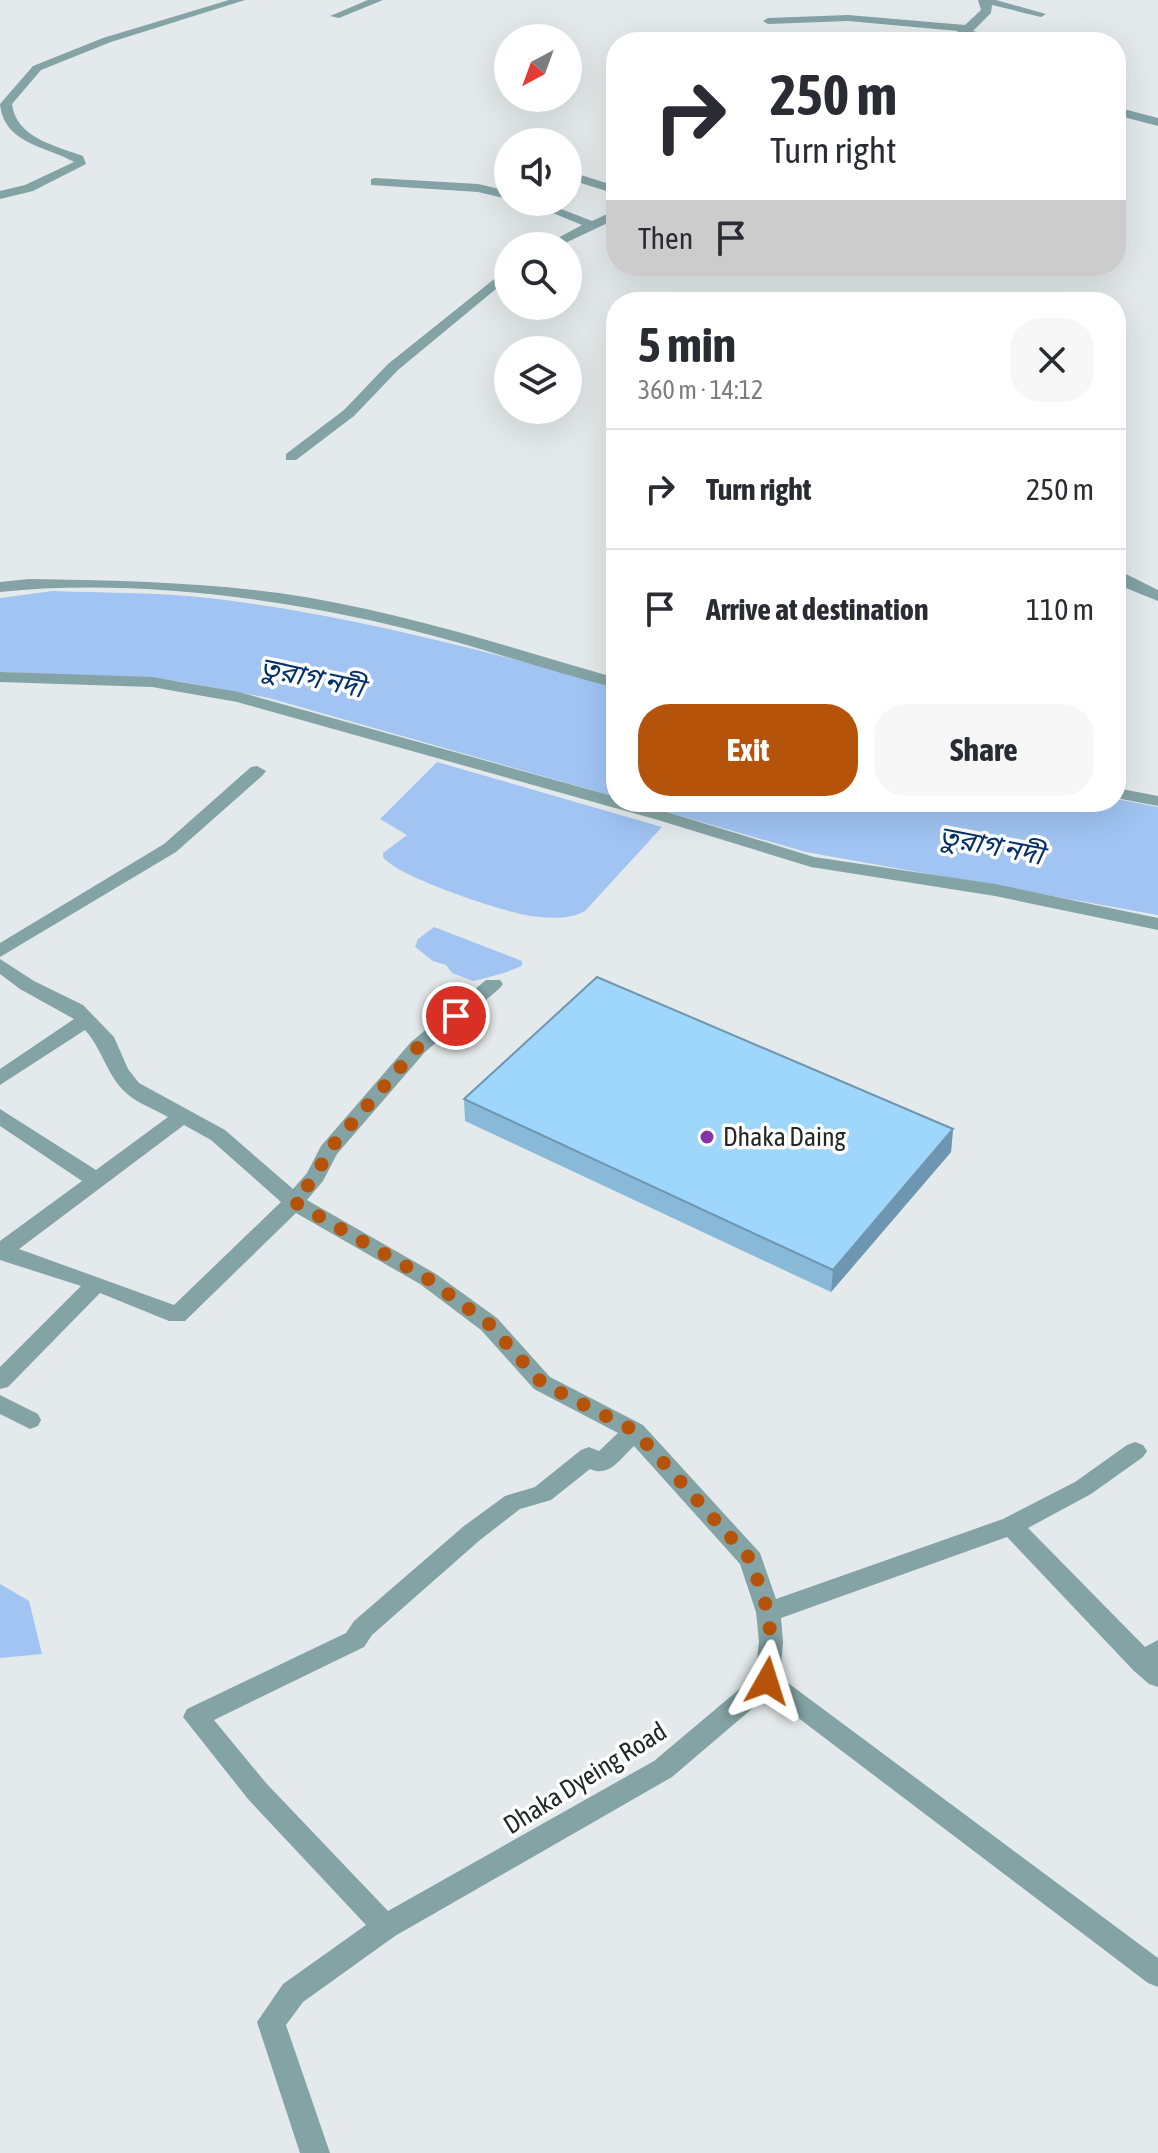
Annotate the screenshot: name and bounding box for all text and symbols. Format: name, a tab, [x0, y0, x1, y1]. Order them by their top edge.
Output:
north arrow	[494, 24, 582, 112]
map controls	[494, 24, 582, 424]
text: 250 m	[770, 63, 897, 127]
icon: right	[638, 64, 742, 168]
button: sound	[494, 128, 582, 216]
text: Turn right	[770, 129, 897, 171]
icon: arrive	[709, 216, 753, 260]
text: Then	[638, 221, 693, 255]
button: search	[494, 232, 582, 320]
text: 5 min	[638, 317, 736, 372]
button: close	[1010, 318, 1094, 402]
button: layers	[494, 336, 582, 424]
text: 360 m · 14:12	[638, 375, 763, 405]
icon: right	[638, 467, 682, 511]
text: Turn right	[706, 472, 812, 506]
text: 250 m	[1026, 472, 1094, 506]
icon: arrive	[638, 587, 682, 631]
text: Arrive at destination	[706, 592, 928, 626]
text: 110 m	[1026, 592, 1094, 626]
water label: তুরাগ নদী	[257, 650, 372, 706]
button: Exit	[638, 704, 858, 796]
button: Share	[874, 704, 1094, 796]
water label: তুরাগ নদী	[936, 819, 1051, 873]
pin	[422, 982, 490, 1050]
icon: arrive	[434, 994, 478, 1038]
place label: Dhaka Daing	[723, 1122, 847, 1152]
marker: Dhaka Daing	[698, 1128, 716, 1146]
position arrow	[725, 1639, 809, 1723]
street label: Dhaka Dyeing Road	[498, 1716, 672, 1840]

